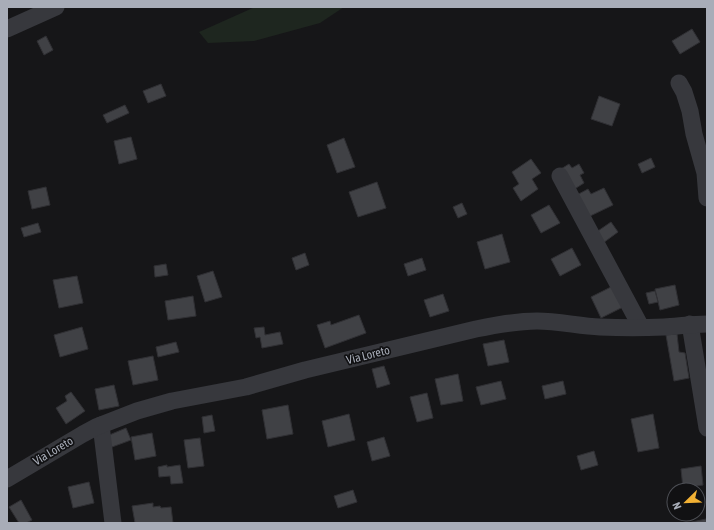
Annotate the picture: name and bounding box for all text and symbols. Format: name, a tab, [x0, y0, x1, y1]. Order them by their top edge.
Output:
street label: Via Loreto	[345, 343, 391, 367]
street label: Via Loreto	[30, 433, 76, 468]
north arrow	[666, 482, 706, 522]
text: N	[670, 501, 684, 511]

